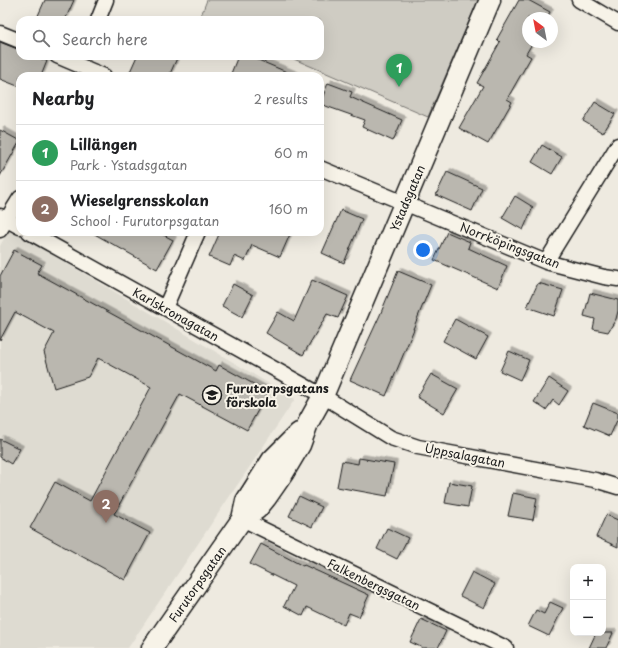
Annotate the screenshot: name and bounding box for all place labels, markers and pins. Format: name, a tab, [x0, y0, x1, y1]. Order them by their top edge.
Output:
pin: 1	[386, 54, 412, 87]
place label: Furutorpsgatans förskola	[226, 379, 329, 411]
school or university icon: Furutorpsgatans förskola	[201, 384, 223, 406]
pin: 2	[93, 490, 119, 523]

